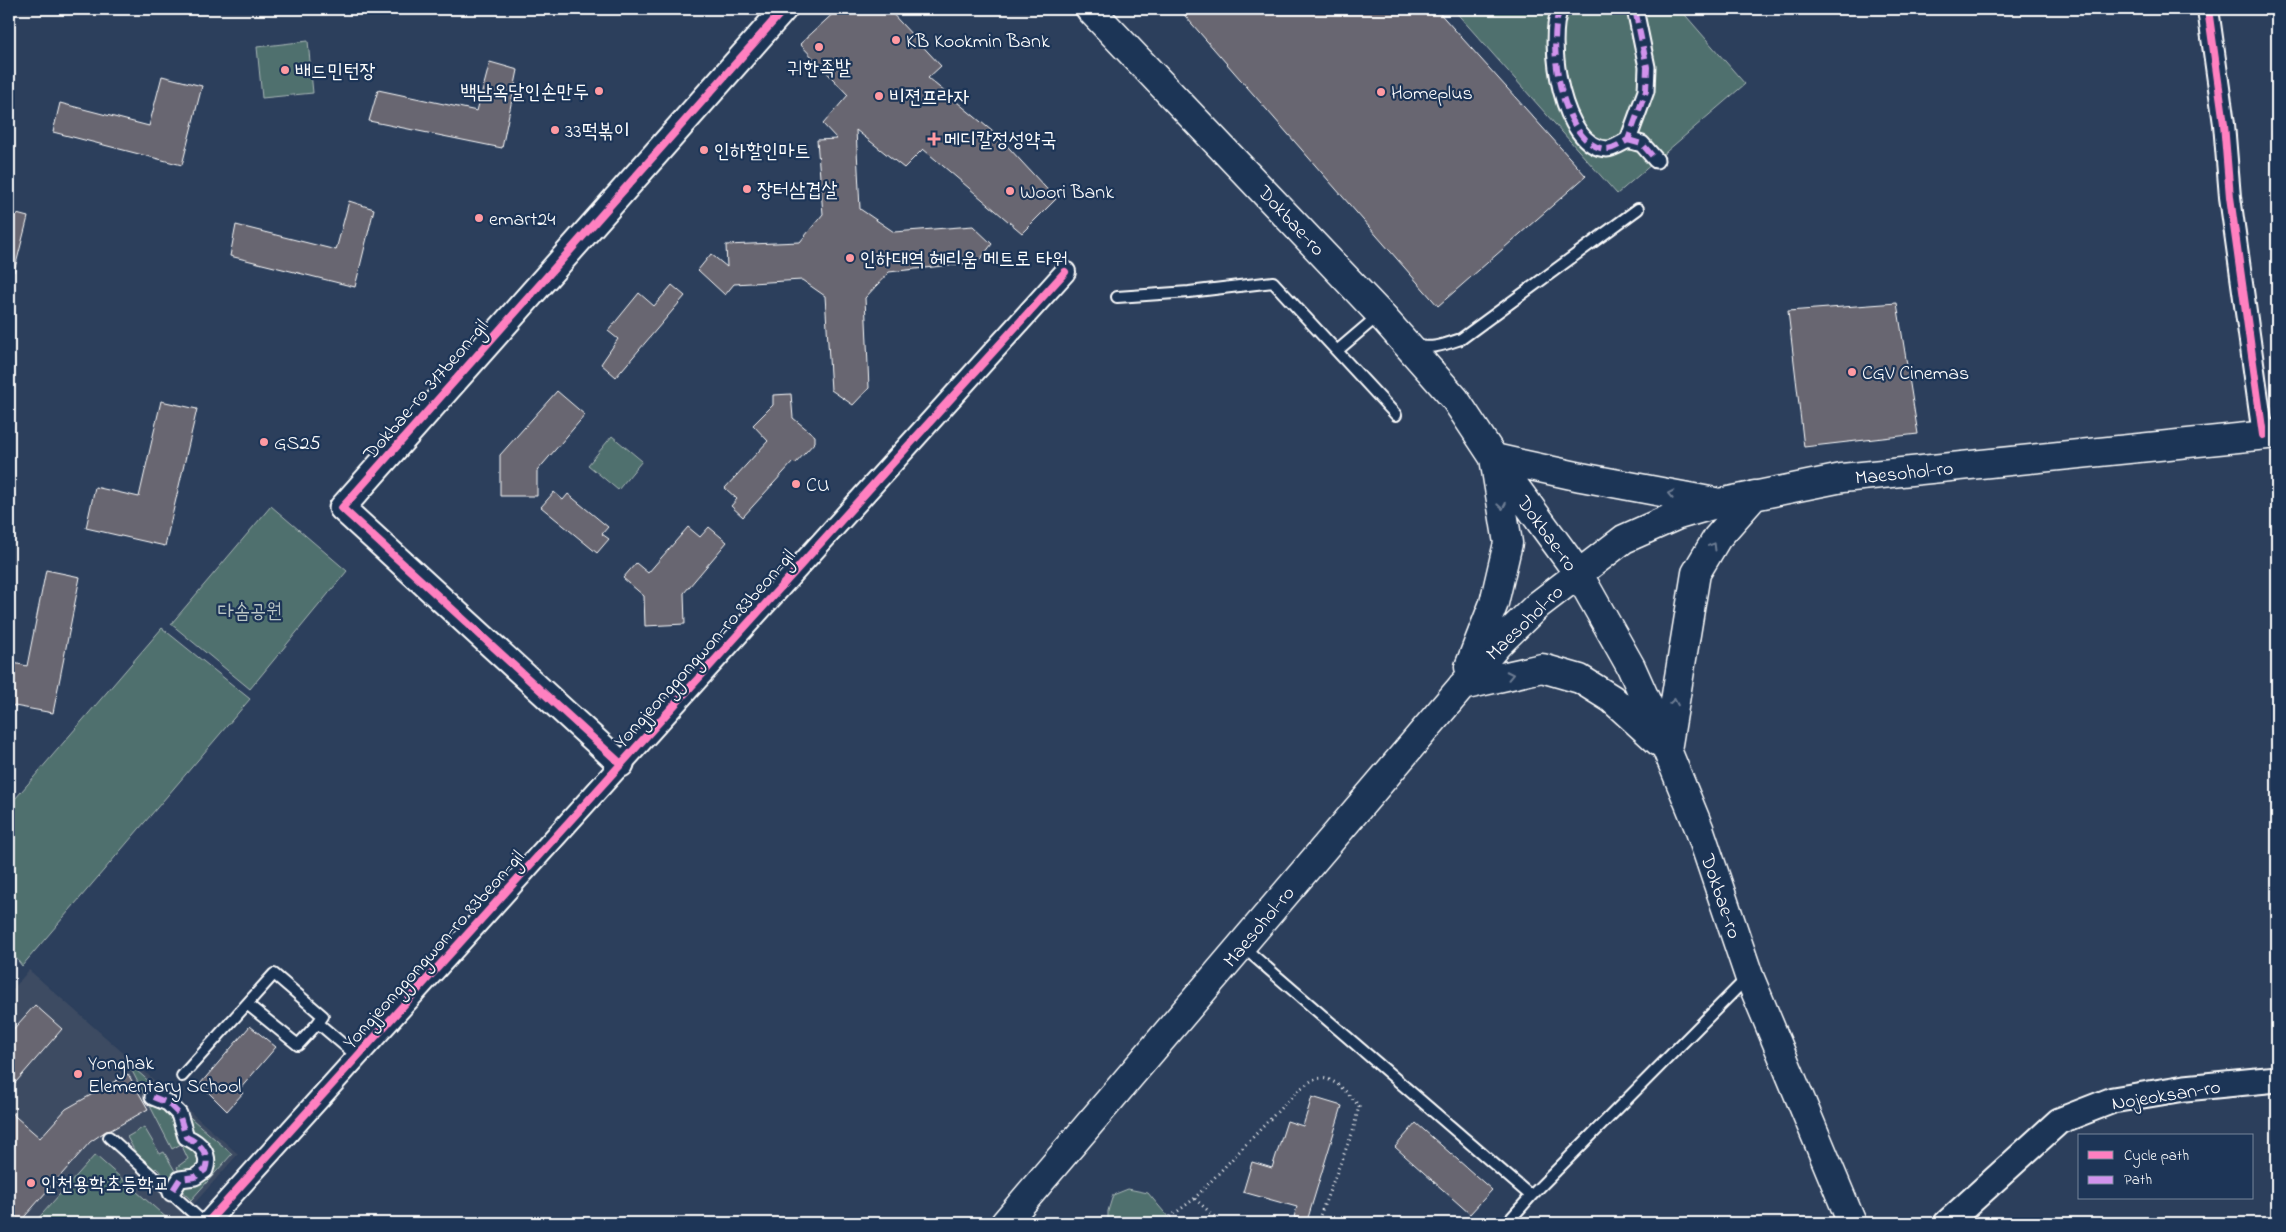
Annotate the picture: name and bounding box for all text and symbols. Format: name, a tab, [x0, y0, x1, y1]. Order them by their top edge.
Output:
place label: KB Kookmin Bank	[906, 28, 1050, 57]
marker: KB Kookmin Bank	[890, 34, 902, 46]
marker: 귀한족발	[813, 41, 825, 53]
place label: 귀한족발	[787, 55, 851, 84]
place label: 배드민턴장	[295, 58, 375, 87]
marker: 배드민턴장	[279, 64, 291, 76]
place label: 백남옥달인손만두	[460, 79, 589, 108]
place label: Homeplus	[1391, 80, 1473, 109]
place label: 비젼프라자	[889, 84, 969, 113]
marker: 백남옥달인손만두	[593, 85, 605, 97]
marker: Homeplus	[1375, 86, 1387, 98]
marker: 비젼프라자	[873, 90, 885, 102]
place label: 33떡볶이	[565, 118, 630, 147]
marker: 33떡볶이	[549, 124, 561, 136]
place label: 메디칼정성약국	[944, 127, 1057, 156]
marker: 메디칼정성약국	[928, 133, 940, 145]
place label: 인하할인마트	[714, 138, 811, 167]
marker: 인하할인마트	[698, 144, 710, 156]
place label: 장터삼겹살	[757, 177, 837, 206]
place label: Woori Bank	[1020, 179, 1114, 208]
street label: Dokbae-ro	[1249, 179, 1331, 264]
marker: 장터삼겹살	[741, 183, 753, 195]
marker: Woori Bank	[1004, 185, 1016, 197]
place label: emart24	[489, 206, 555, 235]
marker: emart24	[473, 212, 485, 224]
place label: 인하대역 헤리움 메트로 타워	[860, 246, 1068, 275]
marker: 인하대역 헤리움 메트로 타워	[844, 252, 856, 264]
street label: Dokbae-ro 317beon-gil	[357, 314, 497, 469]
place label: CGV Cinemas	[1862, 360, 1969, 389]
marker: CGV Cinemas	[1846, 366, 1858, 378]
place label: GS25	[274, 430, 321, 459]
marker: GS25	[258, 436, 270, 448]
street label: Maesohol-ro	[1854, 455, 1955, 494]
place label: CU	[806, 472, 830, 501]
marker: CU	[790, 478, 802, 490]
one-way arrow	[1666, 489, 1675, 499]
street label: Dokbae-ro	[1508, 490, 1583, 578]
one-way arrow	[1496, 501, 1506, 510]
one-way arrow	[1706, 542, 1716, 551]
street label: Yongjeonggongwon-ro 83beon-gil	[608, 544, 804, 757]
street label: Maesohol-ro	[1480, 579, 1571, 668]
park label: 다솜공원	[218, 598, 282, 627]
one-way arrow	[1505, 670, 1514, 681]
one-way arrow	[1669, 698, 1679, 706]
street label: Yongjeonggongwon-ro 83beon-gil	[337, 845, 533, 1058]
street label: Dokbae-ro	[1691, 850, 1748, 943]
street label: Maesohol-ro	[1217, 881, 1303, 975]
place label: Yonghak Elementary School	[88, 1050, 241, 1102]
marker: Yonghak Elementary School	[72, 1068, 84, 1080]
street label: Nojeoksan-ro	[2110, 1074, 2223, 1119]
legend	[2078, 1134, 2254, 1200]
text: Cycle path	[2124, 1145, 2189, 1168]
text: Path	[2124, 1169, 2152, 1191]
place label: 인천용학초등학교	[41, 1171, 170, 1200]
marker: 인천용학초등학교	[25, 1177, 37, 1189]

